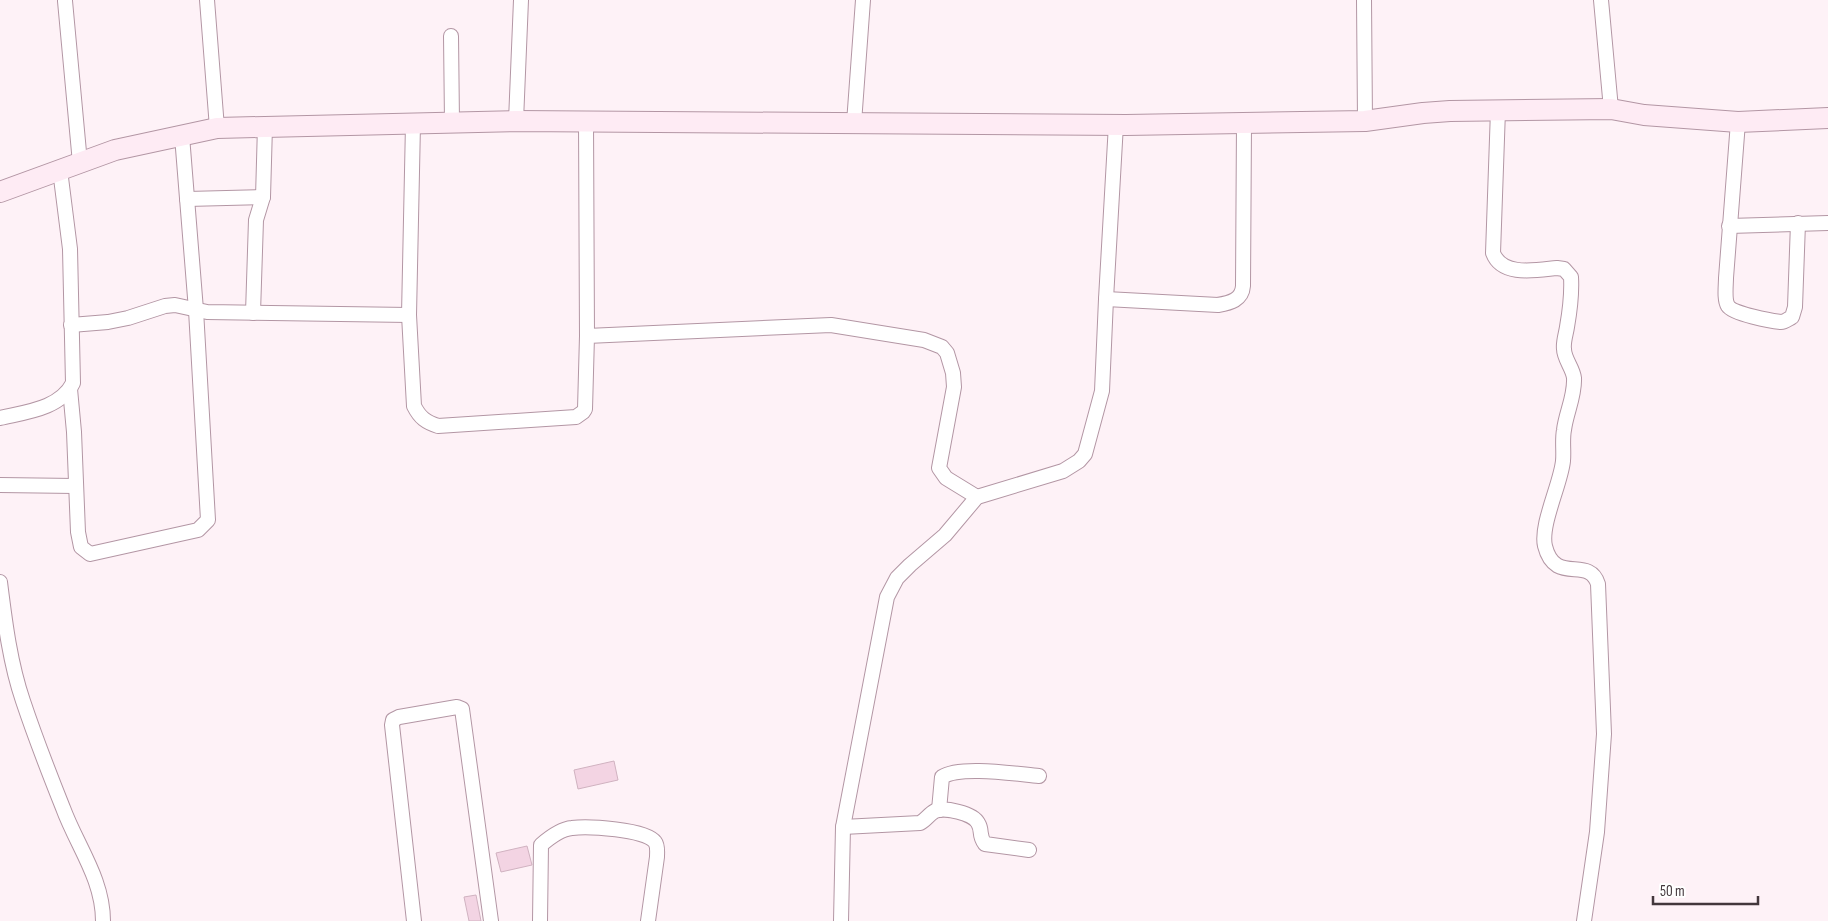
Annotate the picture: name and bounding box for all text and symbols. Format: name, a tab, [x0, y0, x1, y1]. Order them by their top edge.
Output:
scale bar	[1653, 874, 1758, 906]
text: 50 m	[1660, 882, 1685, 901]

